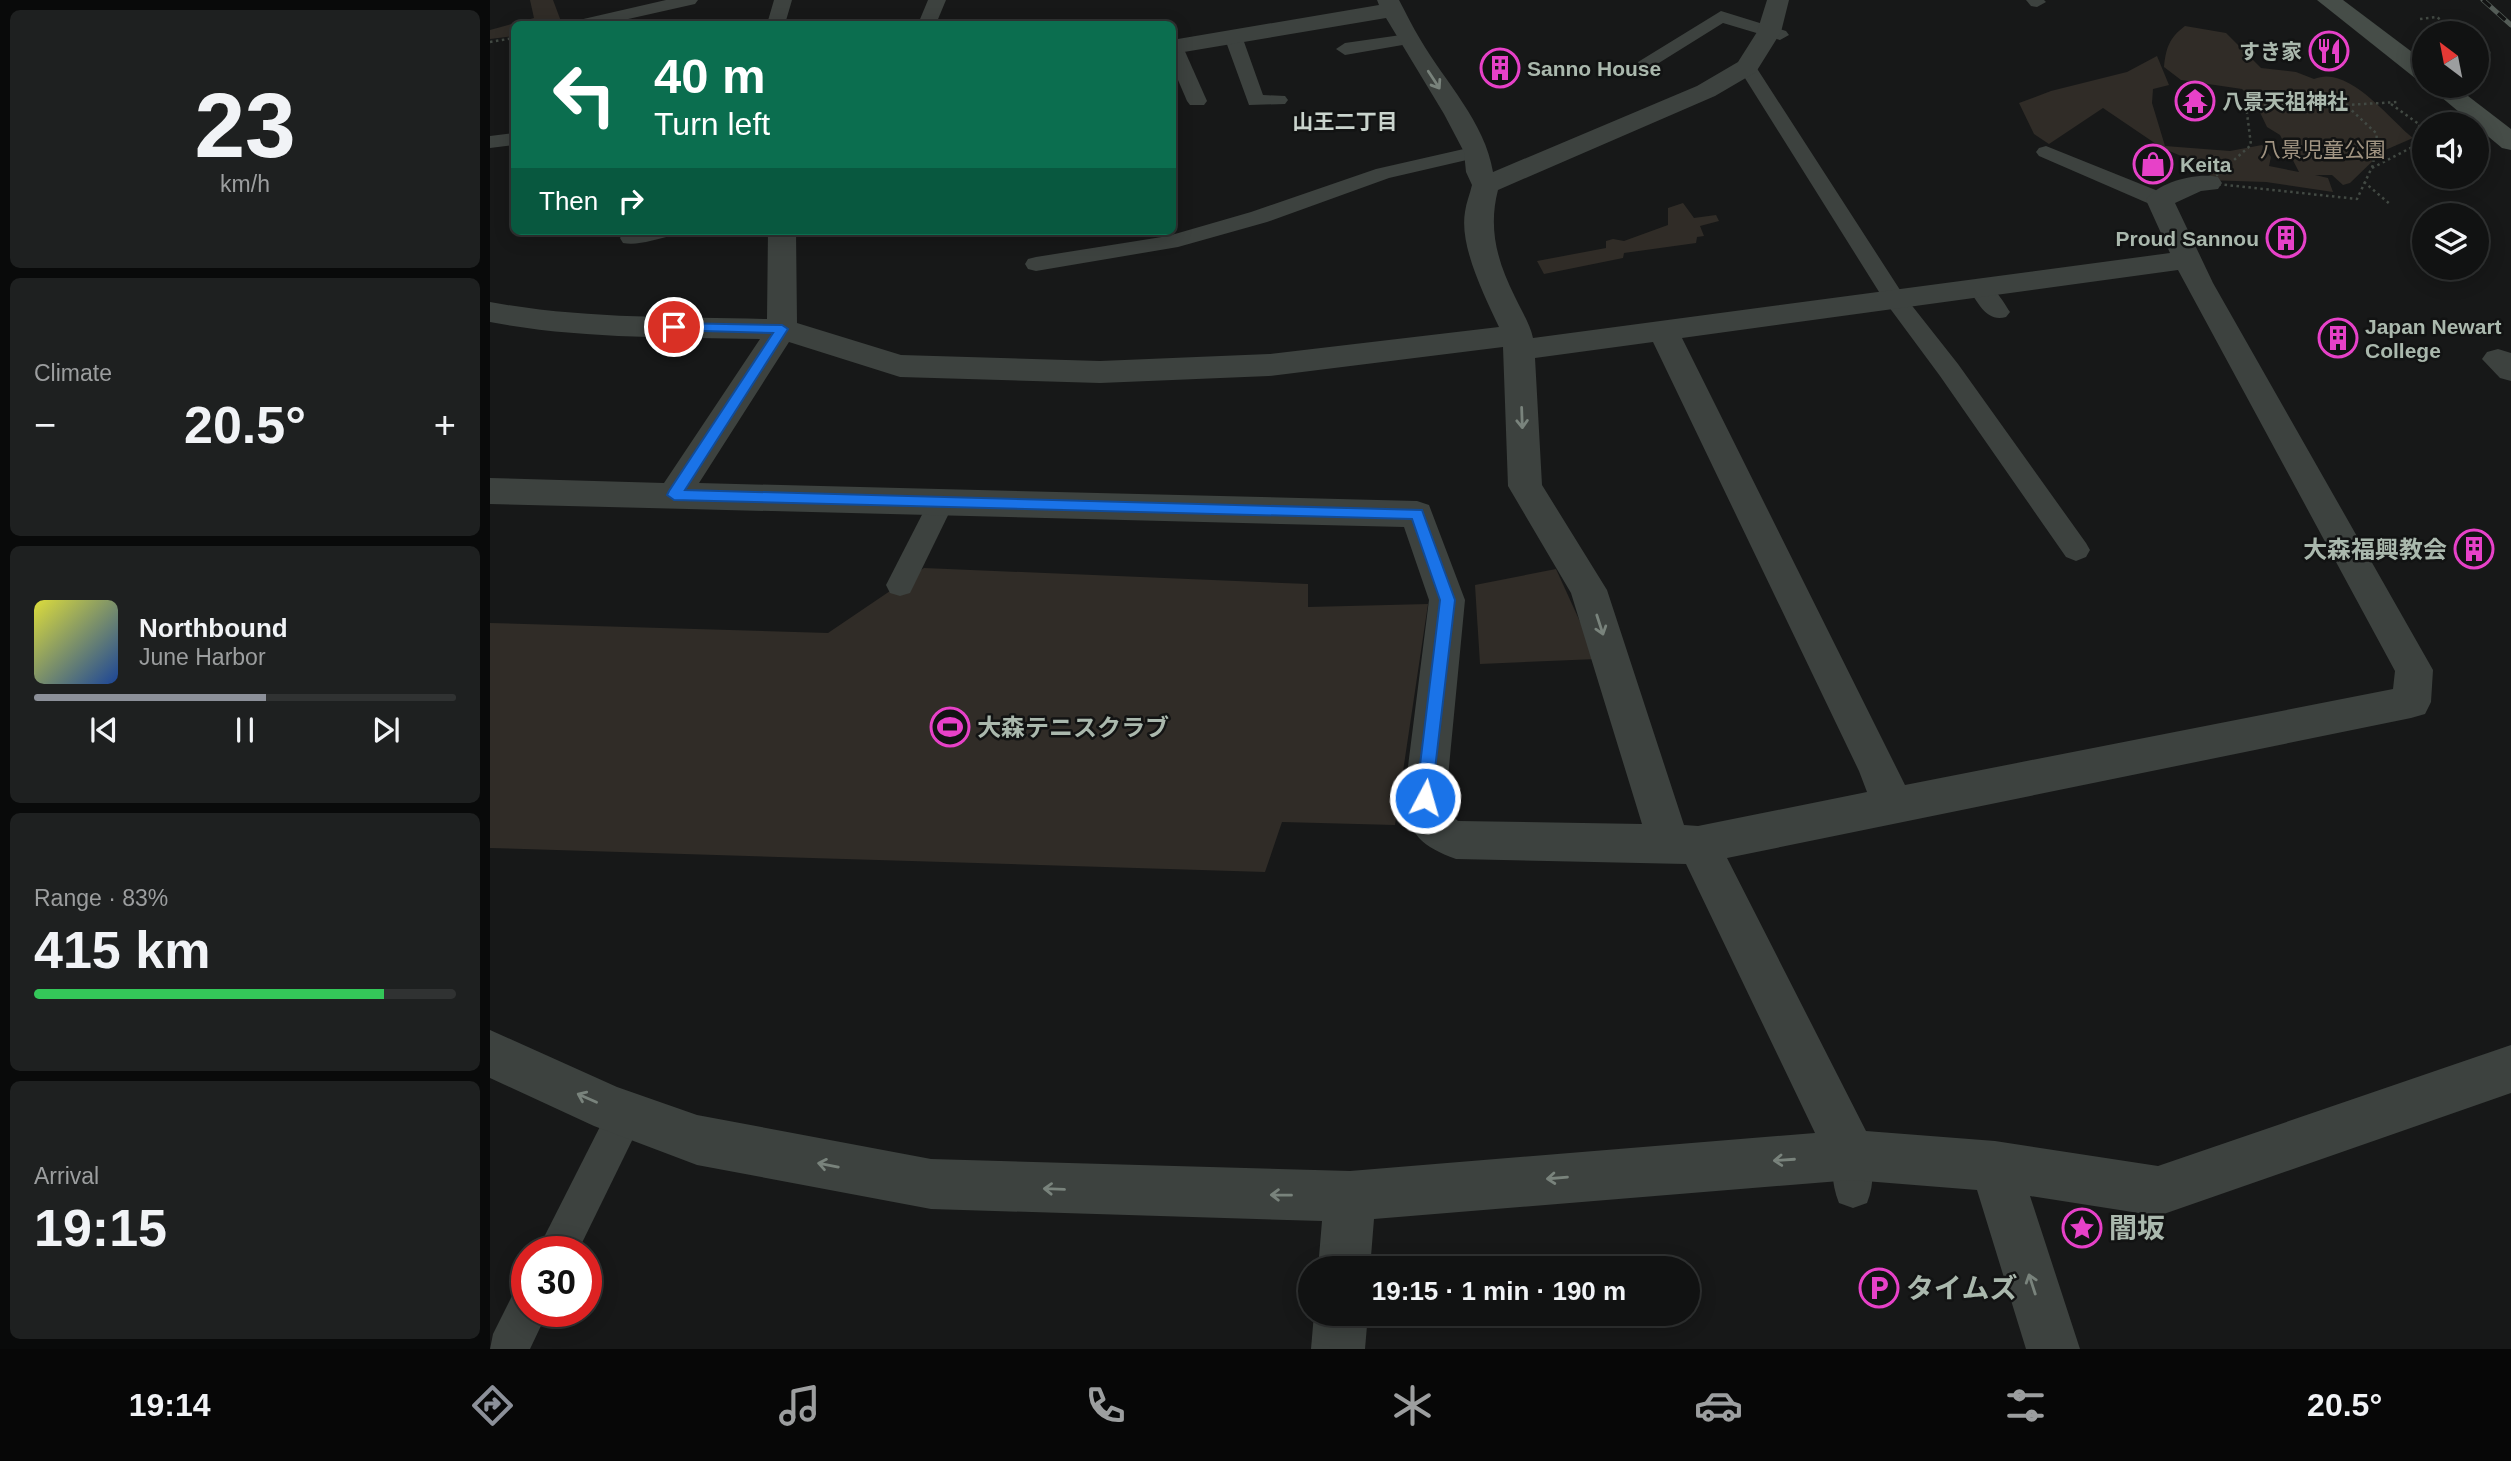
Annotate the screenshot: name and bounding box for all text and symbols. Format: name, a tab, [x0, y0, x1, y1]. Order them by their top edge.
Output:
north arrow	[2412, 21, 2488, 98]
map controls	[2412, 21, 2489, 280]
restaurant icon: すき家	[2308, 30, 2350, 72]
place label: すき家	[2239, 40, 2302, 63]
building icon: Sanno House	[1479, 47, 1521, 89]
icon: left	[539, 49, 630, 140]
text: 40 m	[654, 49, 766, 103]
place label: Sanno House	[1527, 57, 1661, 80]
one-way arrow	[1427, 70, 1442, 89]
text: 23	[194, 75, 296, 176]
temple icon: 八景天祖神社	[2174, 80, 2216, 122]
place label: 八景天祖神社	[2222, 90, 2348, 113]
text: Turn left	[654, 106, 770, 142]
district label: 山王二丁目	[1293, 110, 1398, 133]
button: sound	[2412, 112, 2489, 189]
park label: 八景児童公園	[2260, 138, 2386, 161]
shop icon: Keita	[2132, 143, 2174, 185]
place label: Keita	[2180, 153, 2232, 176]
text: km/h	[220, 171, 270, 197]
icon: right	[612, 182, 650, 220]
text: Then	[539, 186, 598, 216]
button: layers	[2412, 203, 2489, 280]
building icon: Proud Sannou	[2265, 217, 2307, 259]
place label: Proud Sannou	[2116, 227, 2259, 250]
pin	[644, 297, 704, 357]
icon: arrive	[655, 308, 693, 346]
place label: Japan Newart College	[2365, 315, 2502, 362]
building icon: Japan Newart College	[2317, 317, 2359, 359]
text: Climate	[34, 360, 112, 386]
text: 20.5°	[184, 396, 306, 454]
text: −	[34, 404, 56, 446]
text: +	[434, 404, 456, 446]
one-way arrow	[1516, 406, 1529, 429]
building icon: 大森福興教会	[2453, 528, 2495, 570]
place label: 大森福興教会	[2303, 536, 2447, 563]
text: Northbound	[139, 613, 288, 643]
one-way arrow	[1595, 614, 1608, 636]
text: June Harbor	[139, 644, 266, 670]
sports icon: 大森テニスクラブ	[929, 706, 971, 748]
icon: previous	[85, 711, 123, 749]
icon: pause	[226, 711, 264, 749]
icon: next	[367, 711, 405, 749]
place label: 大森テニスクラブ	[977, 714, 1169, 741]
position arrow	[1388, 761, 1462, 835]
text: Range · 83%	[34, 885, 168, 911]
text: 415 km	[34, 921, 210, 979]
one-way arrow	[576, 1091, 598, 1104]
one-way arrow	[1773, 1154, 1796, 1167]
one-way arrow	[817, 1158, 840, 1171]
text: Arrival	[34, 1163, 99, 1189]
one-way arrow	[1547, 1172, 1569, 1185]
one-way arrow	[1043, 1182, 1066, 1195]
one-way arrow	[1270, 1188, 1293, 1202]
text: 19:15	[34, 1199, 167, 1257]
place icon: 闇坂	[2061, 1207, 2103, 1249]
place label: 闇坂	[2109, 1213, 2165, 1244]
speed limit sign: 30	[511, 1236, 602, 1327]
parking icon: タイムズ	[1858, 1267, 1900, 1309]
place label: タイムズ	[1906, 1273, 2017, 1304]
one-way arrow	[2025, 1273, 2038, 1295]
text: 19:15 · 1 min · 190 m	[1372, 1276, 1626, 1306]
icon: directions	[468, 1381, 517, 1430]
icon: music	[775, 1381, 824, 1430]
icon: phone	[1081, 1381, 1130, 1430]
icon: climate	[1388, 1381, 1437, 1430]
icon: car	[1694, 1381, 1743, 1430]
icon: filters	[2001, 1381, 2050, 1430]
text: 19:14	[129, 1387, 211, 1423]
text: 20.5°	[2307, 1387, 2382, 1423]

